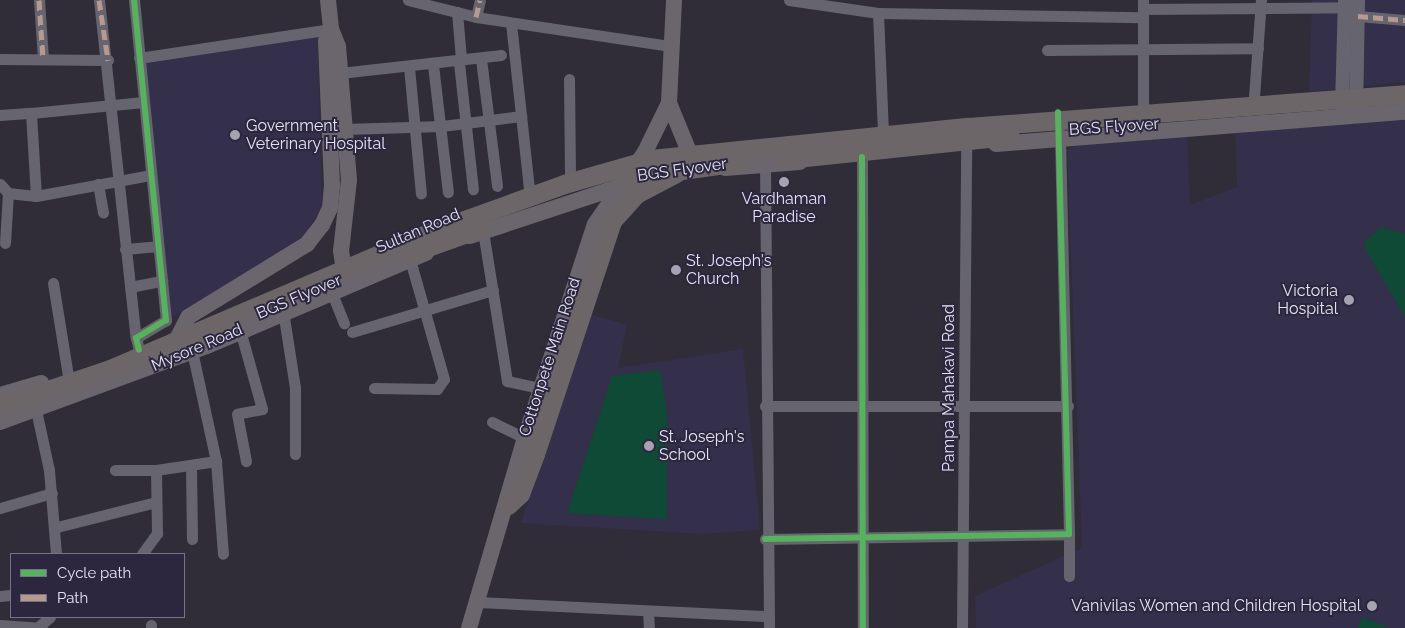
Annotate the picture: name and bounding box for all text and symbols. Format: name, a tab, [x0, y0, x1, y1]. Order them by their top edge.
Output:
street label: BGS Flyover	[1068, 114, 1160, 140]
place label: Government Veterinary Hospital	[246, 116, 386, 154]
marker: Government Veterinary Hospital	[228, 128, 242, 142]
street label: BGS Flyover	[636, 154, 728, 186]
marker: Vardhaman Paradise	[778, 176, 790, 188]
place label: Vardhaman Paradise	[742, 189, 826, 227]
street label: Sultan Road	[373, 205, 463, 257]
place label: St. Joseph's Church	[686, 251, 772, 289]
marker: St. Joseph's Church	[670, 264, 682, 276]
street label: BGS Flyover	[254, 271, 344, 323]
street label: Cottonpete Main Road	[515, 275, 585, 439]
place label: Victoria Hospital	[1277, 281, 1338, 319]
marker: Victoria Hospital	[1342, 293, 1356, 307]
street label: Pampa Mahakavi Road	[939, 304, 959, 472]
street label: Mysore Road	[149, 320, 245, 376]
place label: St. Joseph's School	[659, 427, 745, 465]
marker: St. Joseph's School	[643, 440, 655, 452]
legend	[10, 553, 185, 618]
text: Cycle path	[57, 564, 131, 582]
text: Path	[57, 589, 88, 607]
place label: Vanivilas Women and Children Hospital	[1071, 596, 1361, 616]
marker: Vanivilas Women and Children Hospital	[1365, 599, 1379, 613]

